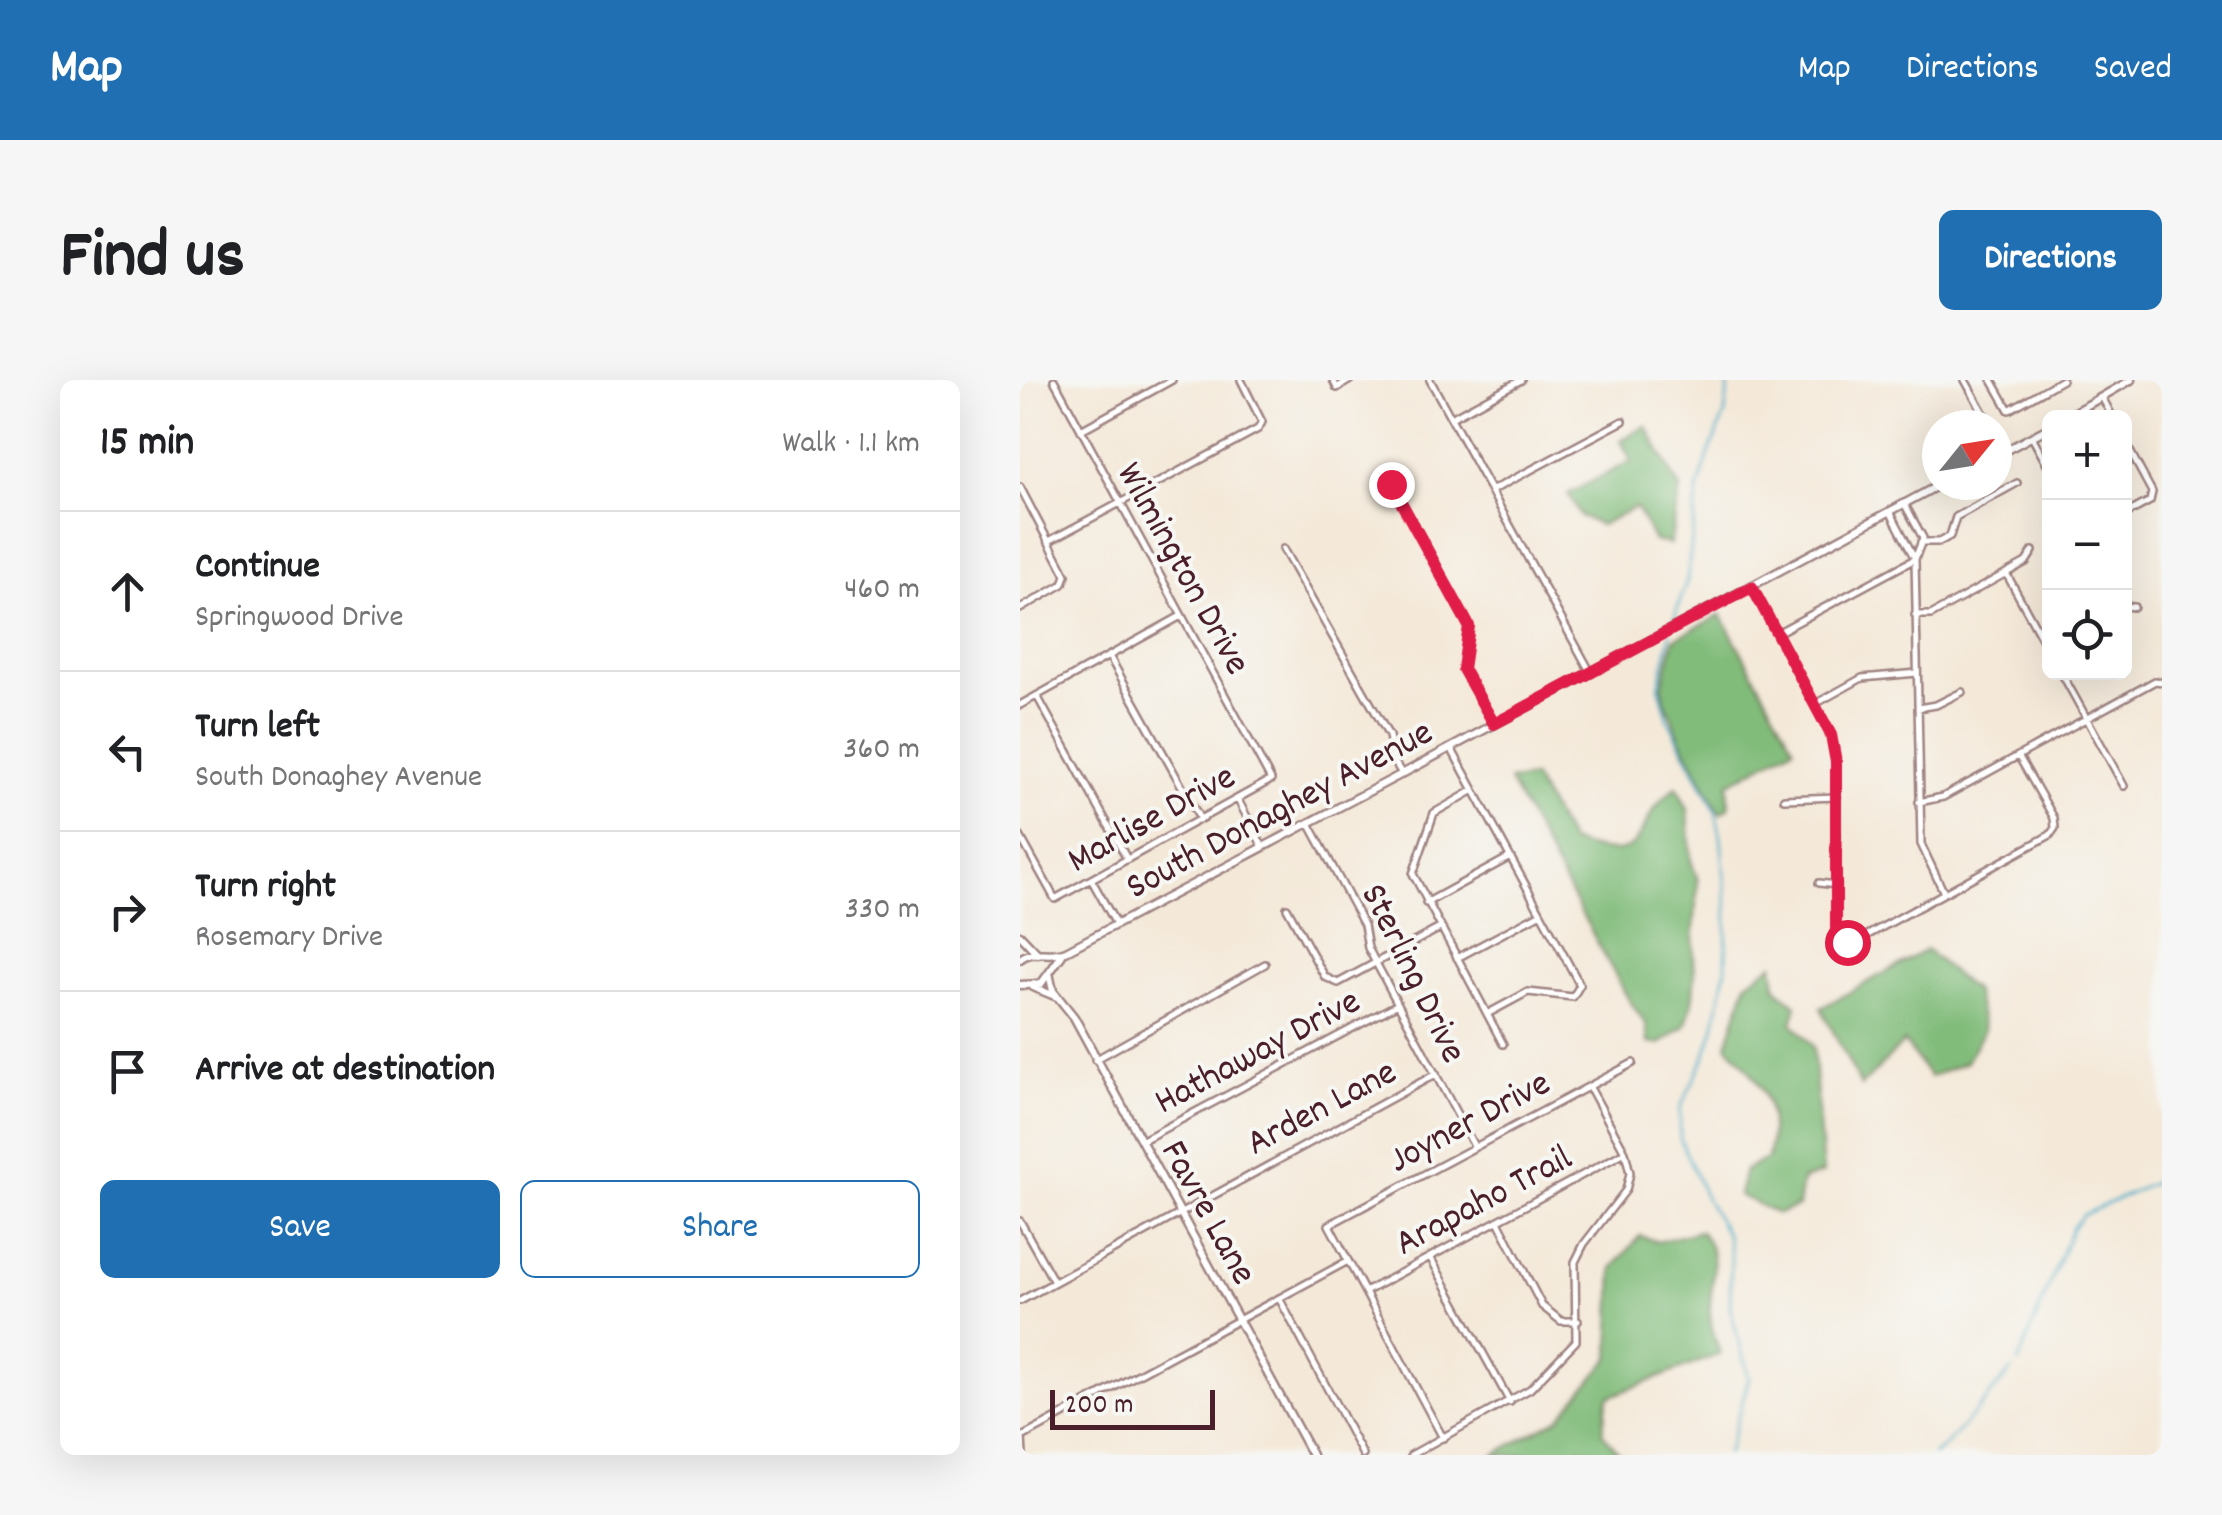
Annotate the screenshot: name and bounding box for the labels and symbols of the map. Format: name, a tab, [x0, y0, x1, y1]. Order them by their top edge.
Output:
north arrow	[1922, 410, 2012, 500]
street label: Wilmington Drive	[1100, 453, 1262, 686]
route end	[1369, 462, 1415, 508]
street label: South Donaghey Avenue	[1117, 708, 1444, 916]
street label: Marlise Drive	[1059, 752, 1247, 890]
street label: Sterling Drive	[1344, 875, 1478, 1074]
route start	[1825, 920, 1871, 966]
street label: Hathaway Drive	[1146, 976, 1371, 1131]
street label: Arden Lane	[1238, 1047, 1408, 1172]
street label: Joyner Drive	[1380, 1058, 1561, 1190]
street label: Favre Lane	[1144, 1131, 1268, 1296]
street label: Arapaho Trail	[1386, 1133, 1583, 1273]
scale bar	[1050, 1385, 1215, 1430]

